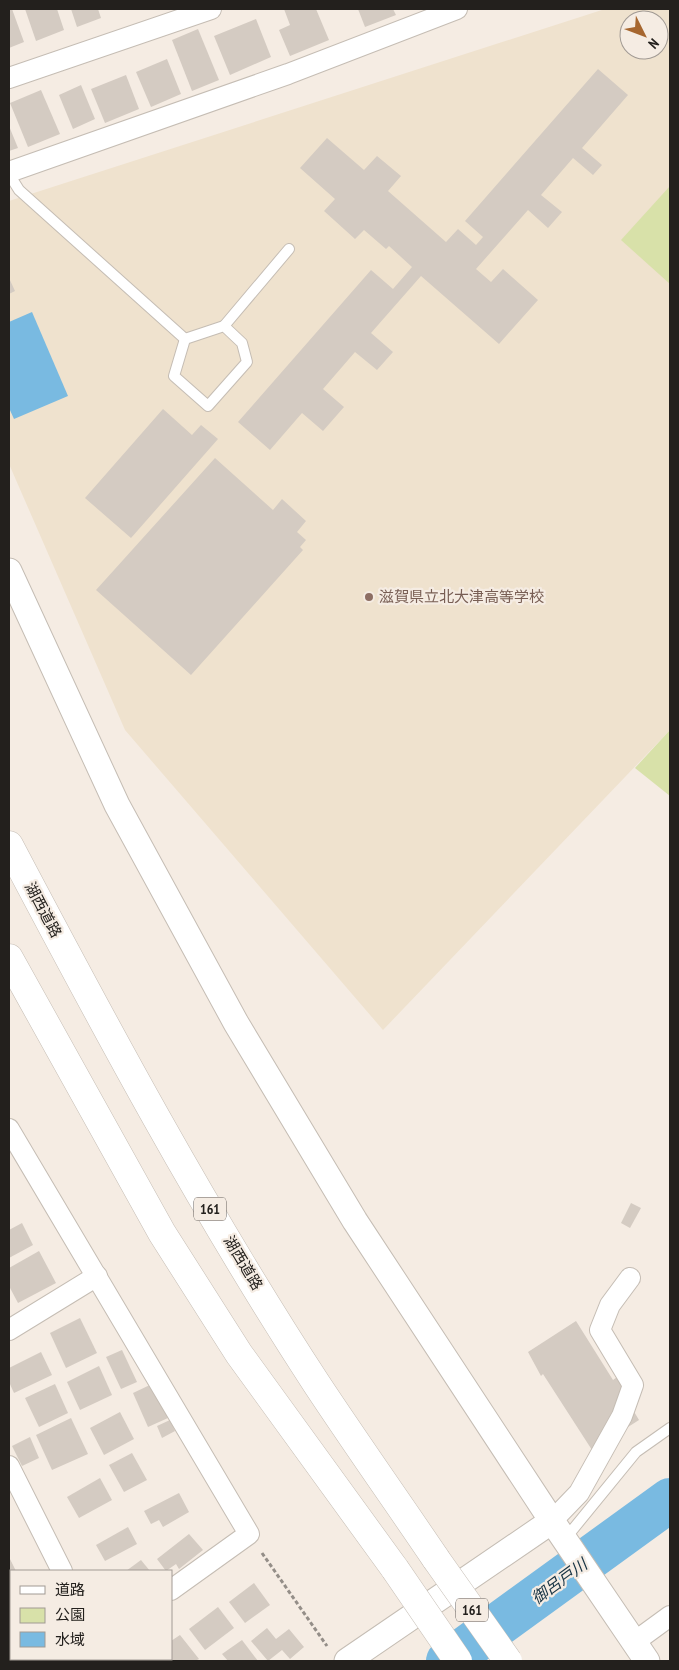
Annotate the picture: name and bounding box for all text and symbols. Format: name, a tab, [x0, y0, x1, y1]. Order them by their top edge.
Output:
north arrow	[619, 10, 669, 60]
text: N	[644, 35, 663, 53]
place label: 滋賀県立北大津高等学校	[379, 587, 544, 606]
marker: 滋賀県立北大津高等学校	[363, 591, 375, 603]
street label: 湖西道路	[21, 879, 66, 941]
road number: 161	[194, 1198, 226, 1220]
street label: 湖西道路	[220, 1232, 267, 1293]
water label: 御呂戸川	[527, 1553, 592, 1608]
legend	[10, 1570, 172, 1660]
text: 道路	[55, 1580, 85, 1599]
road number: 161	[456, 1598, 488, 1622]
text: 公園	[55, 1605, 85, 1624]
text: 水域	[55, 1630, 85, 1649]

